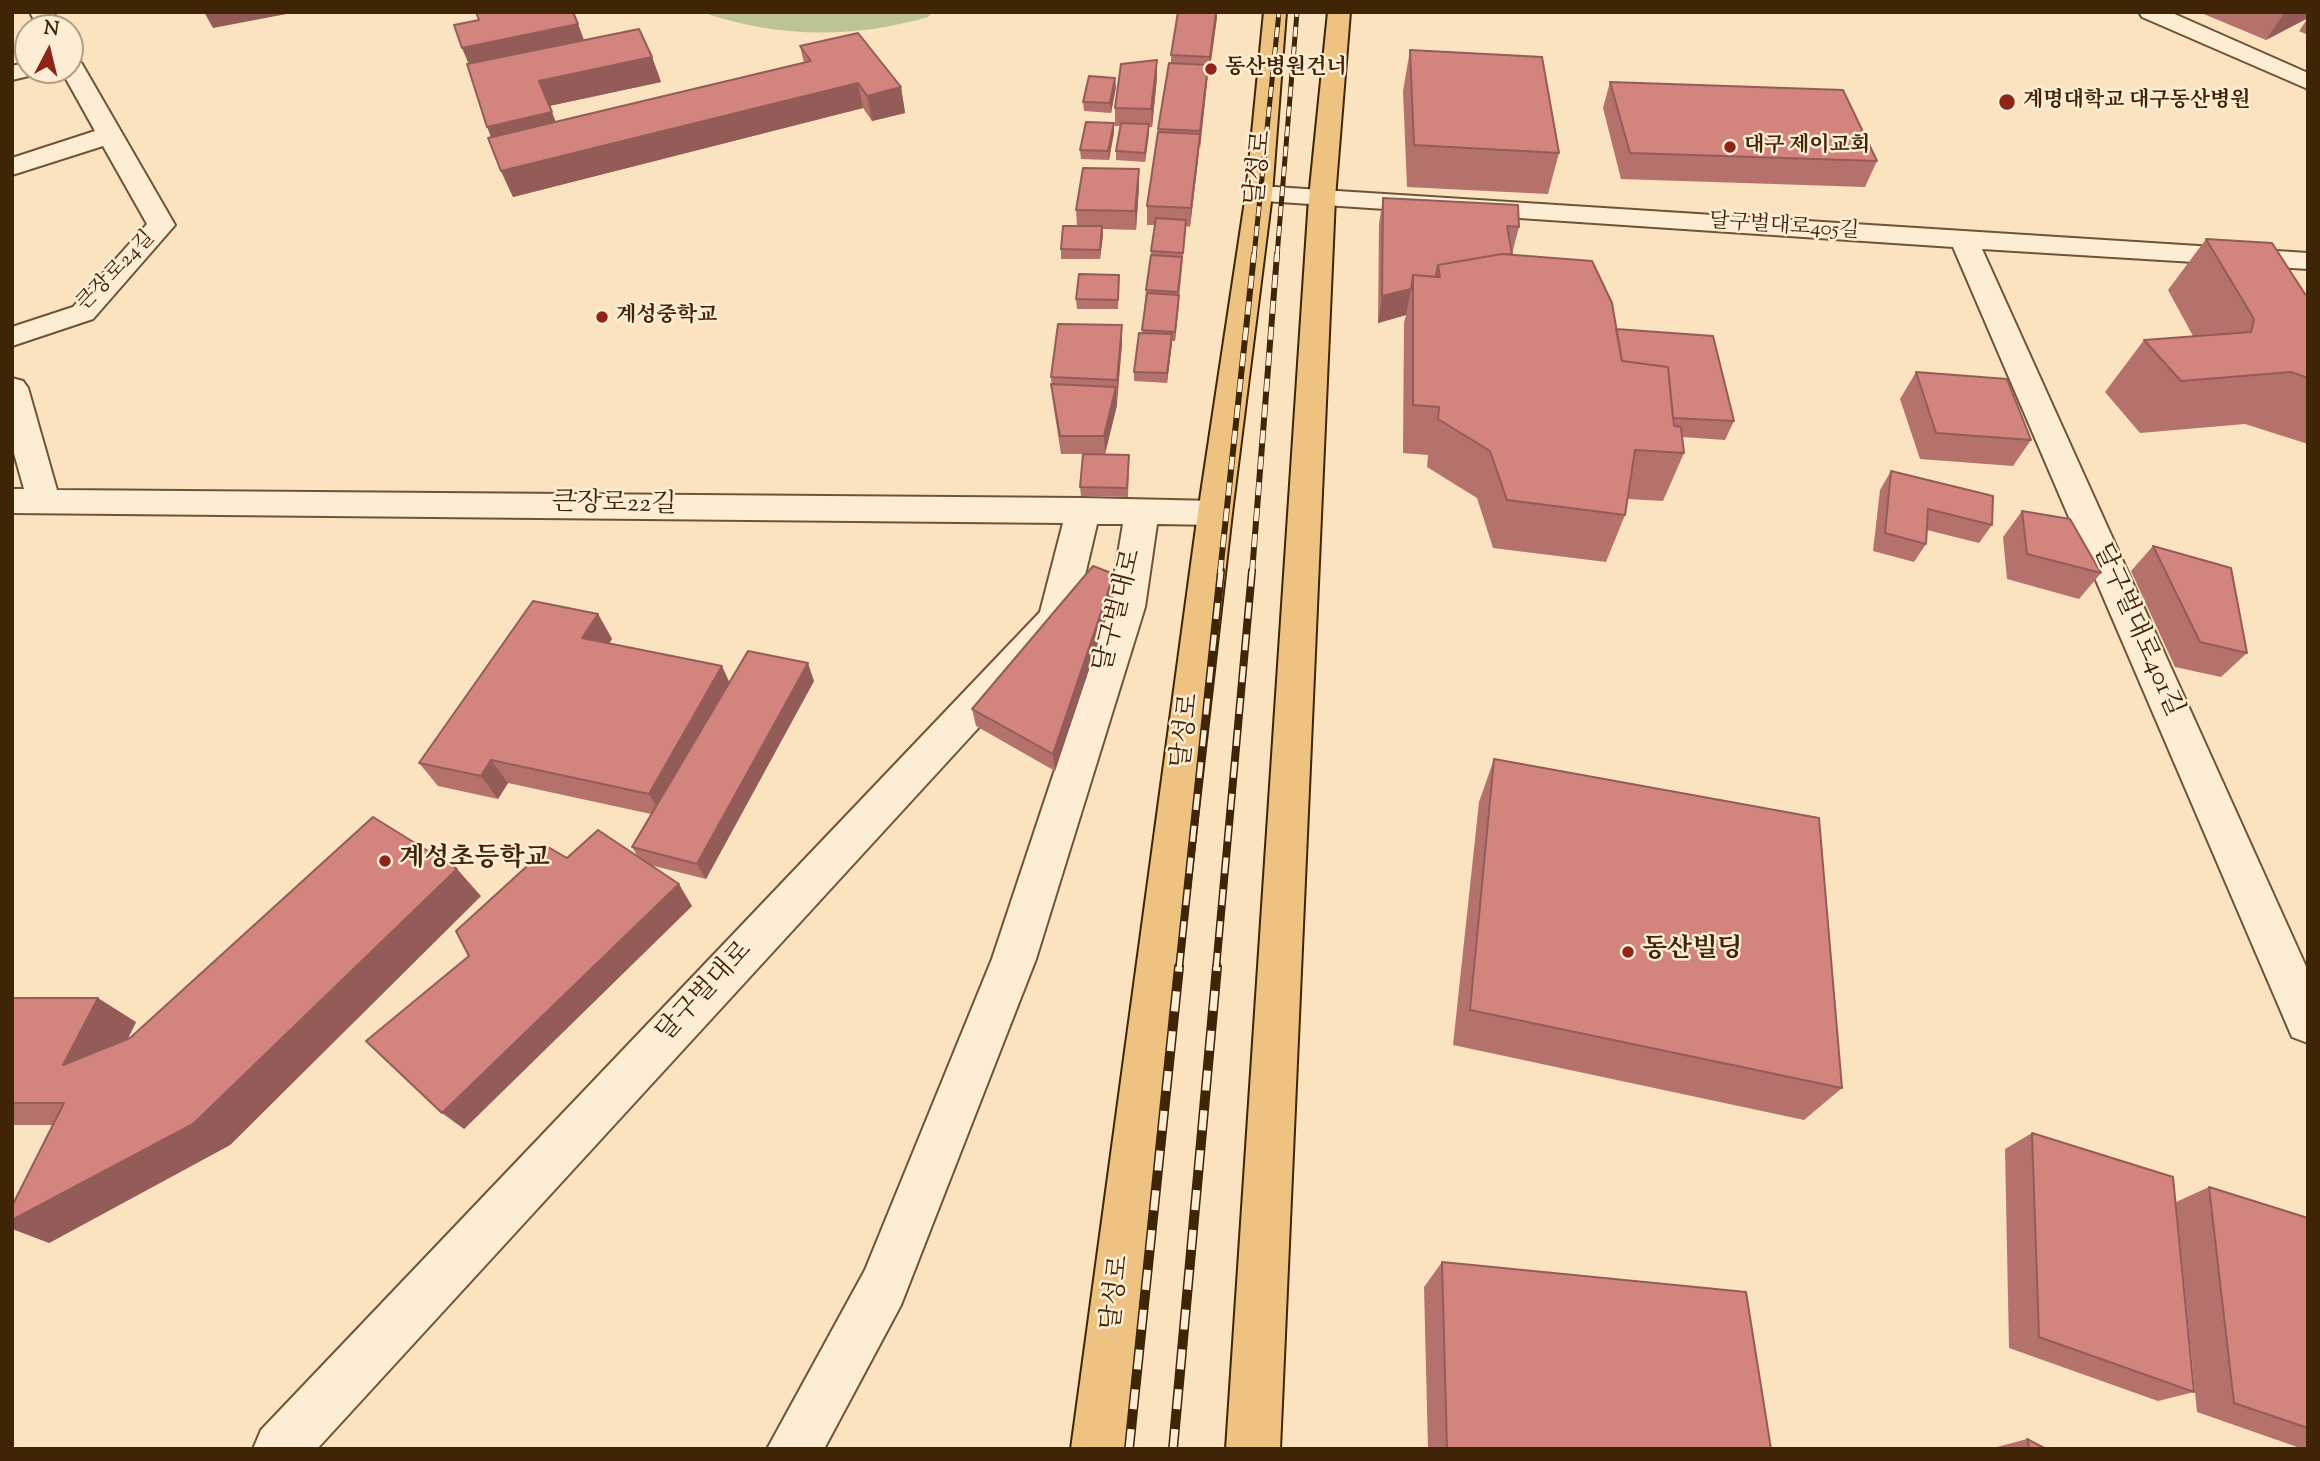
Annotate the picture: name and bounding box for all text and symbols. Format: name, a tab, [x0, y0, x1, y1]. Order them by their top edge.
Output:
north arrow	[14, 14, 84, 84]
text: N	[42, 15, 61, 44]
place label: 동산병원건너	[1225, 56, 1347, 82]
marker: 동산병원건너	[1203, 61, 1219, 77]
place label: 계명대학교 대구동산병원	[2023, 89, 2251, 115]
marker: 계명대학교 대구동산병원	[1997, 92, 2017, 112]
street label: 달성로	[1242, 129, 1280, 207]
place label: 대구 제이교회	[1744, 134, 1870, 160]
marker: 대구 제이교회	[1722, 139, 1738, 155]
street label: 달구벌대로405길	[1708, 210, 1860, 246]
street label: 큰장로24길	[73, 227, 161, 317]
place label: 계성중학교	[616, 304, 717, 330]
marker: 계성중학교	[594, 309, 610, 325]
street label: 큰장로22길	[551, 489, 677, 523]
street label: 달구벌대로401길	[2084, 540, 2188, 722]
street label: 달구벌대로	[1090, 546, 1150, 676]
street label: 달성로	[1168, 692, 1208, 770]
place label: 계성초등학교	[399, 845, 550, 877]
marker: 계성초등학교	[377, 853, 393, 869]
street label: 달구벌대로	[652, 936, 760, 1050]
place label: 동산빌딩	[1642, 936, 1742, 968]
marker: 동산빌딩	[1620, 944, 1636, 960]
street label: 달성로	[1098, 1254, 1138, 1332]

